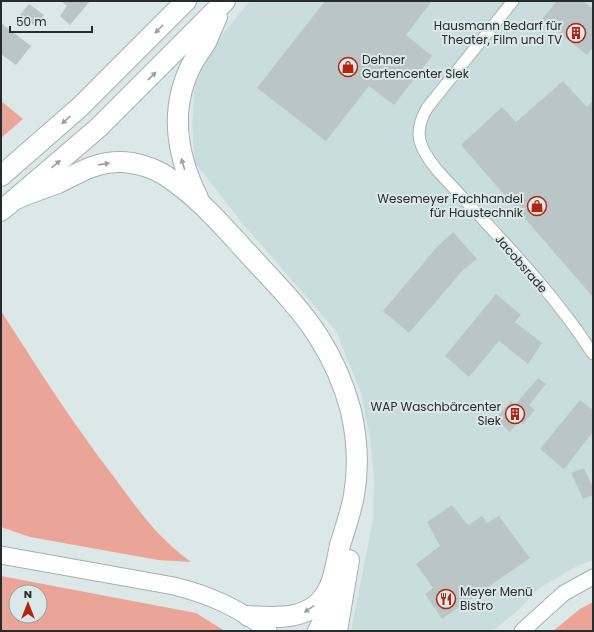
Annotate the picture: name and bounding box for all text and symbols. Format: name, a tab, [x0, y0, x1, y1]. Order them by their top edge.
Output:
scale bar	[10, 8, 92, 34]
text: 50 m	[16, 13, 47, 30]
place label: Hausmann Bedarf für Theater, Film und TV	[434, 17, 563, 48]
building icon: Hausmann Bedarf für Theater, Film und TV	[565, 22, 587, 44]
one-way arrow	[154, 24, 164, 34]
place label: Dehner Gartencenter Siek	[362, 51, 470, 82]
shop icon: Dehner Gartencenter Siek	[337, 56, 359, 78]
one-way arrow	[147, 71, 157, 81]
one-way arrow	[61, 115, 71, 124]
one-way arrow	[180, 158, 186, 170]
one-way arrow	[51, 159, 61, 168]
one-way arrow	[98, 161, 110, 167]
place label: Wesemeyer Fachhandel für Haustechnik	[377, 190, 524, 221]
shop icon: Wesemeyer Fachhandel für Haustechnik	[526, 195, 548, 217]
street label: Jacobsrade	[491, 231, 551, 296]
place label: WAP Waschbärcenter Siek	[371, 398, 502, 429]
building icon: WAP Waschbärcenter Siek	[504, 403, 526, 425]
place label: Meyer Menü Bistro	[460, 583, 533, 614]
north arrow	[8, 584, 48, 624]
text: N	[24, 586, 32, 602]
restaurant icon: Meyer Menü Bistro	[435, 588, 457, 610]
one-way arrow	[304, 605, 314, 613]

